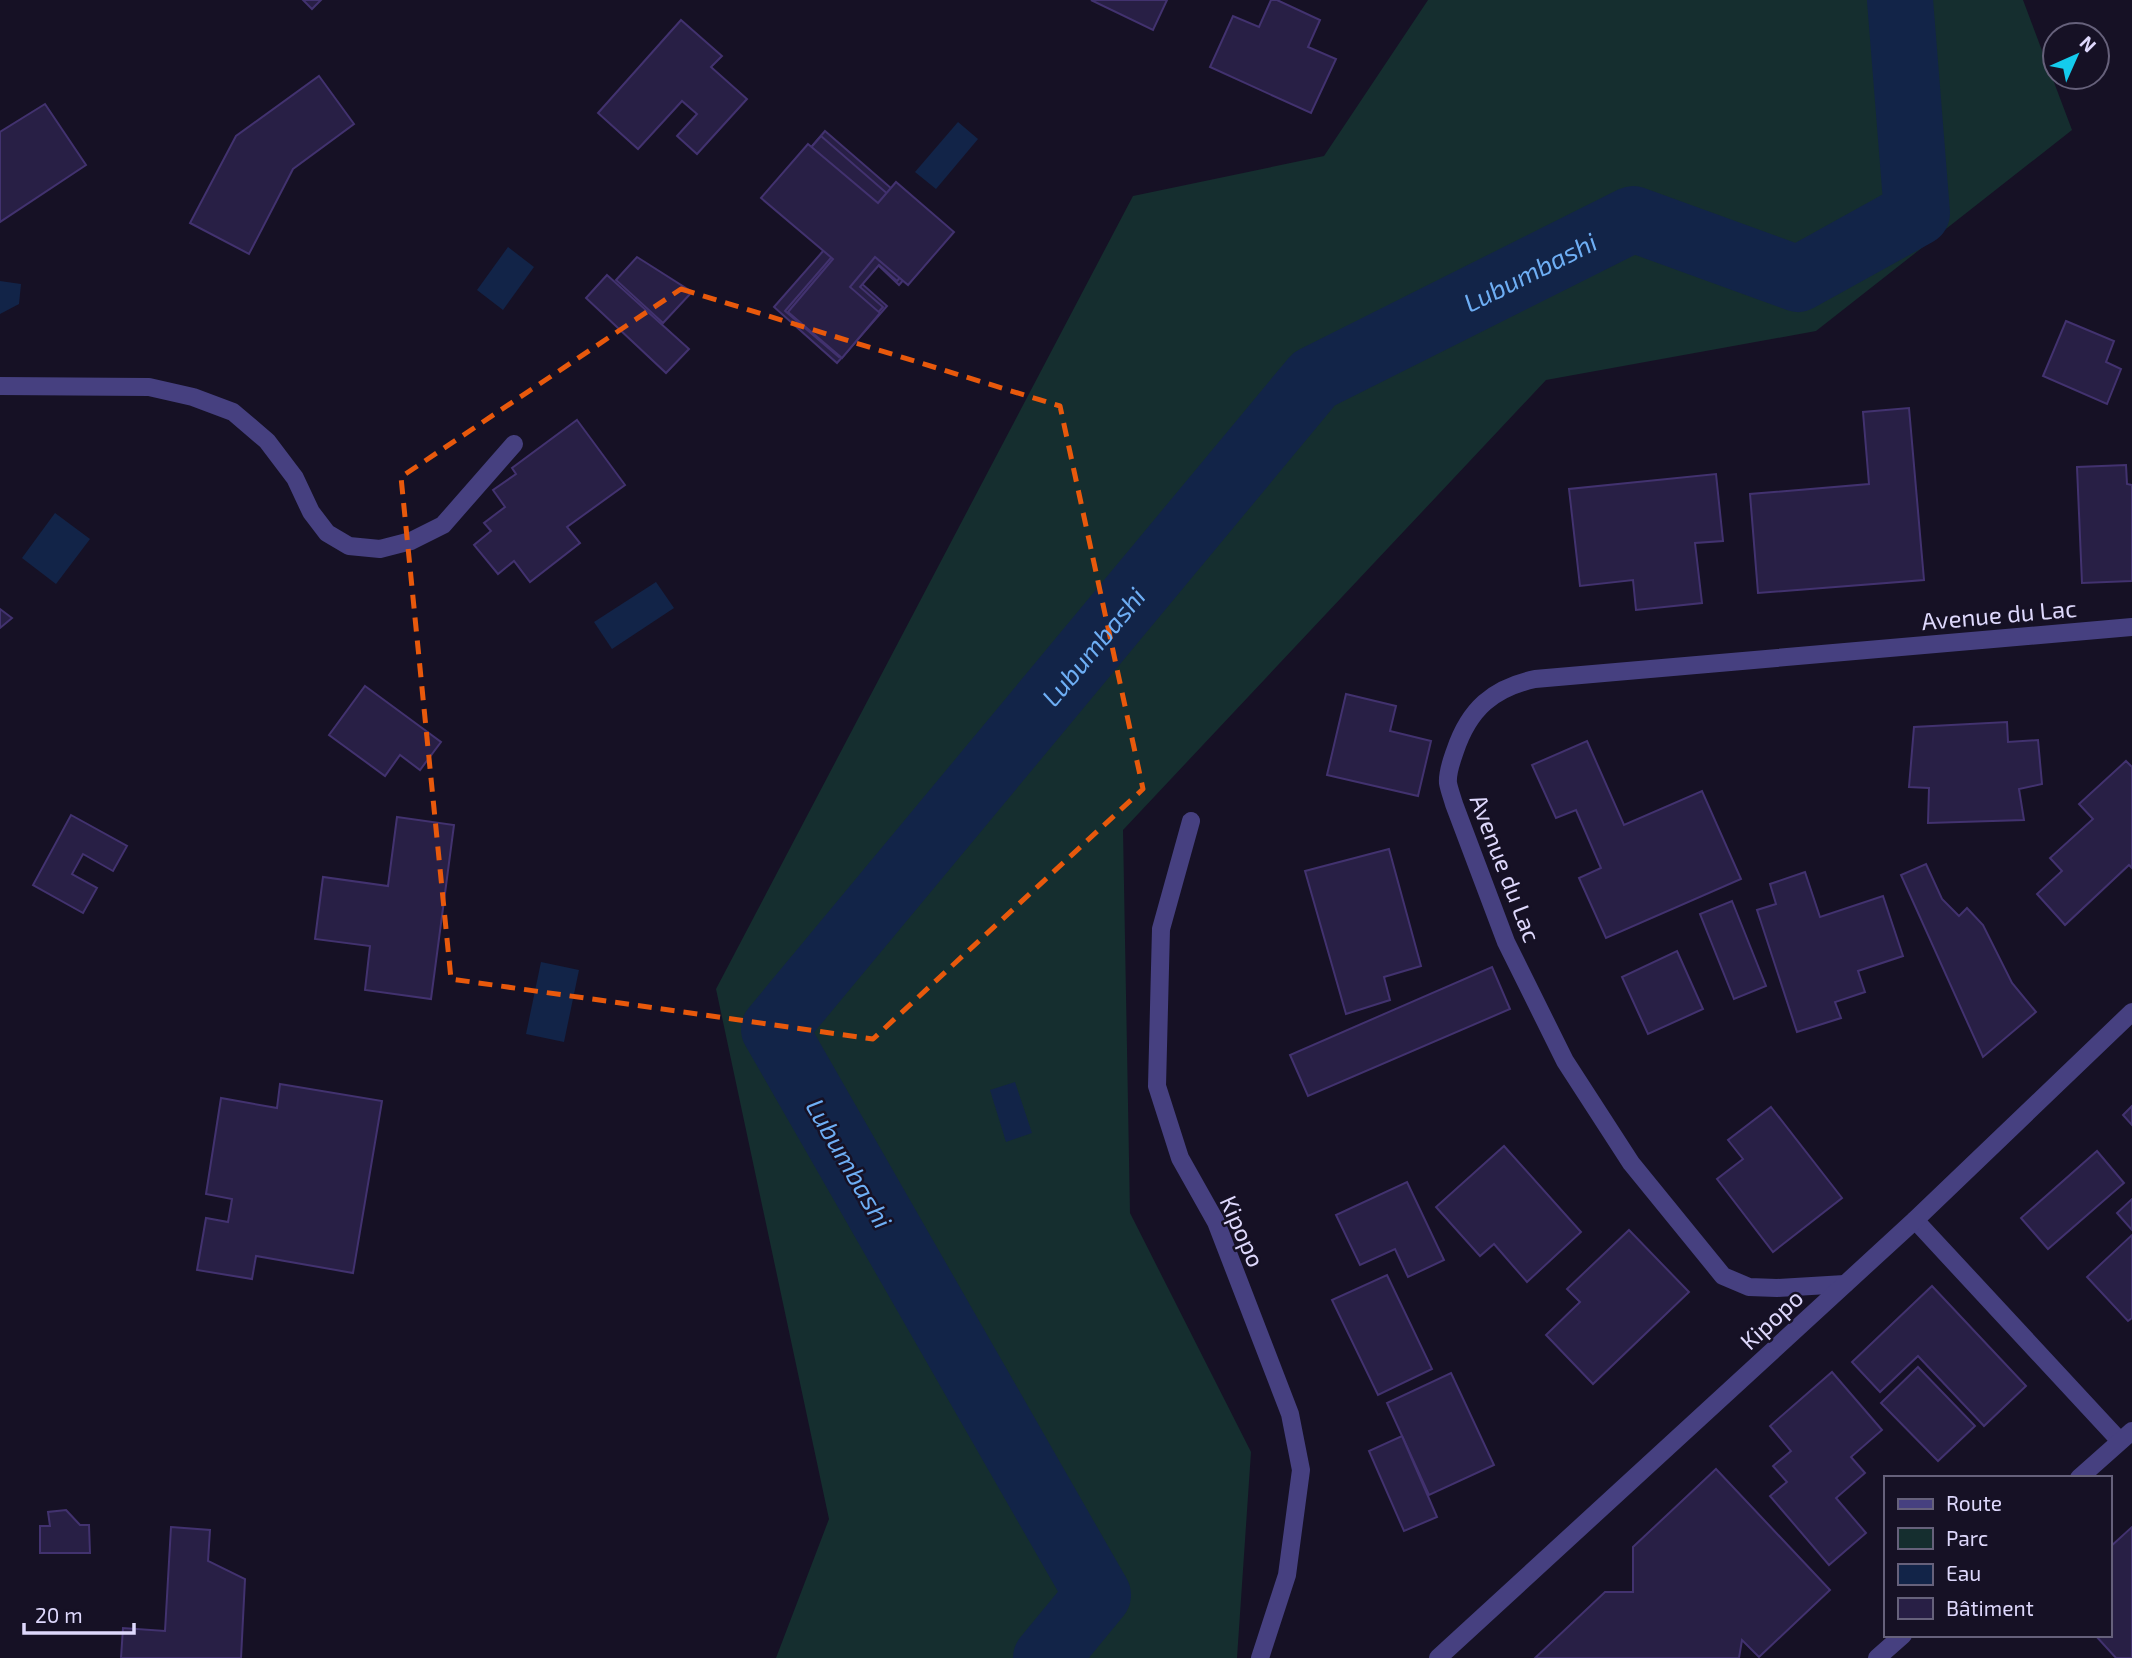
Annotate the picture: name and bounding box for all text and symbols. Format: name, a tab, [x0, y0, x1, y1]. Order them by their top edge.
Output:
north arrow	[2041, 21, 2111, 91]
text: N	[2075, 31, 2101, 57]
water label: Lubumbashi	[1458, 225, 1601, 317]
water label: Lubumbashi	[1034, 580, 1150, 711]
street label: Avenue du Lac	[1920, 593, 2078, 635]
street label: Avenue du Lac	[1465, 790, 1547, 946]
water label: Lubumbashi	[800, 1093, 900, 1233]
street label: Kipopo	[1214, 1191, 1272, 1271]
street label: Kipopo	[1734, 1283, 1808, 1355]
legend	[1884, 1476, 2111, 1637]
text: Route	[1946, 1490, 2002, 1515]
text: Parc	[1946, 1525, 1988, 1550]
text: Eau	[1946, 1560, 1981, 1585]
scale bar	[24, 1592, 135, 1636]
text: Bâtiment	[1946, 1595, 2034, 1620]
text: 20 m	[35, 1602, 83, 1627]

